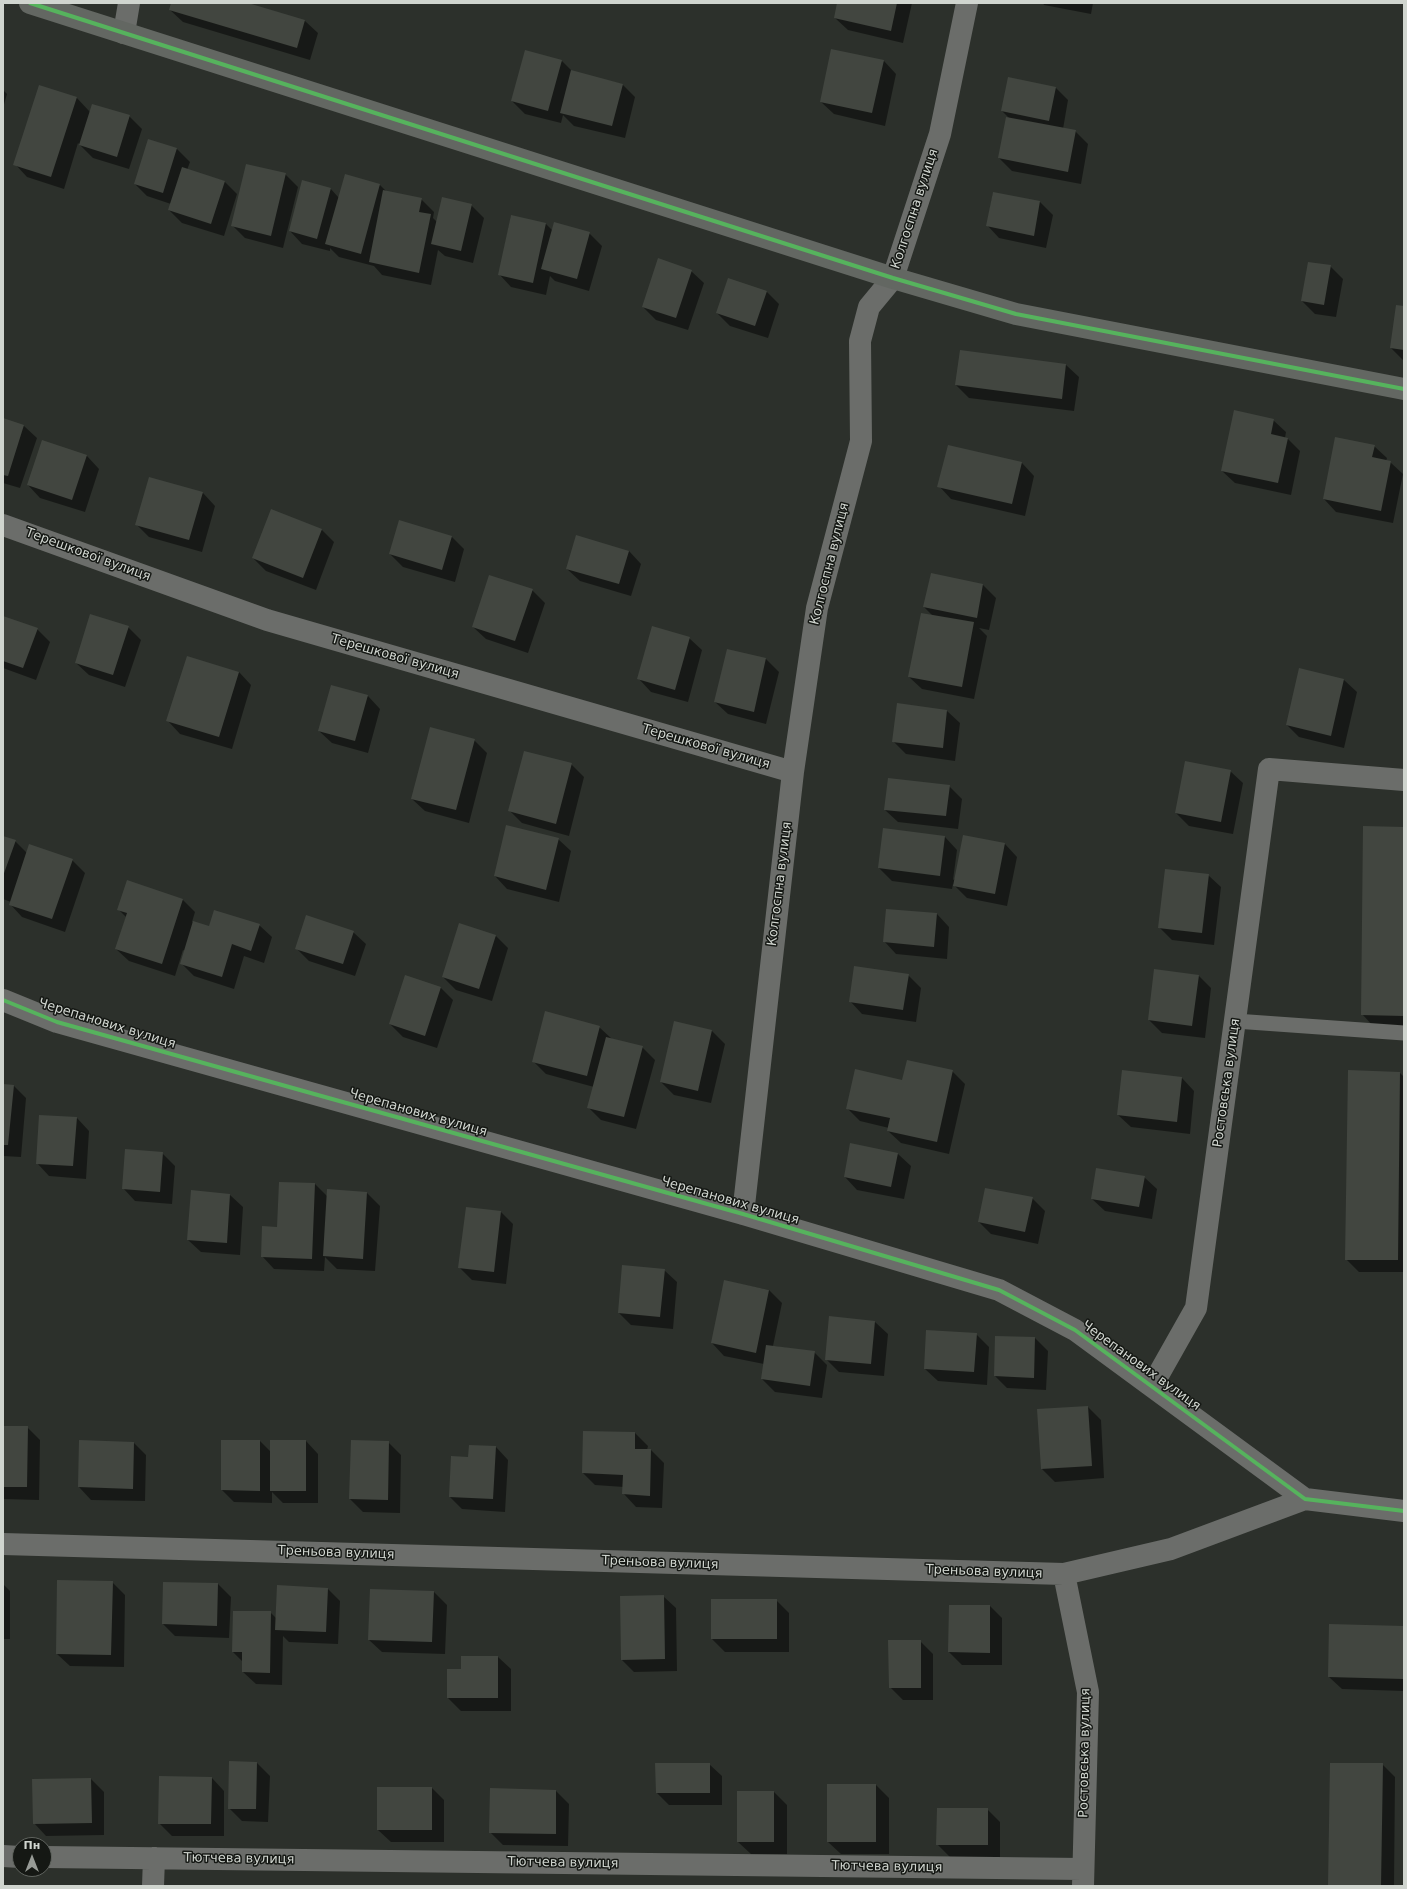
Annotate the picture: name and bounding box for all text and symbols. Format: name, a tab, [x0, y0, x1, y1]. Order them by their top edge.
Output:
street label: Колгоспна вулиця	[888, 147, 942, 271]
street label: Колгоспна вулиця	[807, 501, 853, 627]
street label: Терешкової вулиця	[23, 525, 153, 585]
street label: Терешкової вулиця	[329, 631, 461, 683]
street label: Терешкової вулиця	[640, 721, 772, 773]
street label: Колгоспна вулиця	[765, 821, 795, 947]
street label: Черепанових вулиця	[36, 996, 178, 1052]
street label: Ростовська вулиця	[1210, 1018, 1244, 1148]
street label: Черепанових вулиця	[347, 1086, 489, 1140]
street label: Черепанових вулиця	[659, 1174, 801, 1228]
street label: Черепанових вулиця	[1079, 1318, 1203, 1414]
street label: Треньова вулиця	[277, 1543, 395, 1563]
street label: Треньова вулиця	[601, 1553, 719, 1573]
street label: Треньова вулиця	[925, 1562, 1043, 1582]
street label: Ростовська вулиця	[1076, 1688, 1094, 1818]
north arrow	[12, 1837, 52, 1877]
text: Пн	[24, 1839, 40, 1852]
street label: Тютчева вулиця	[184, 1850, 294, 1868]
street label: Тютчева вулиця	[508, 1854, 618, 1872]
street label: Тютчева вулиця	[832, 1858, 942, 1876]

